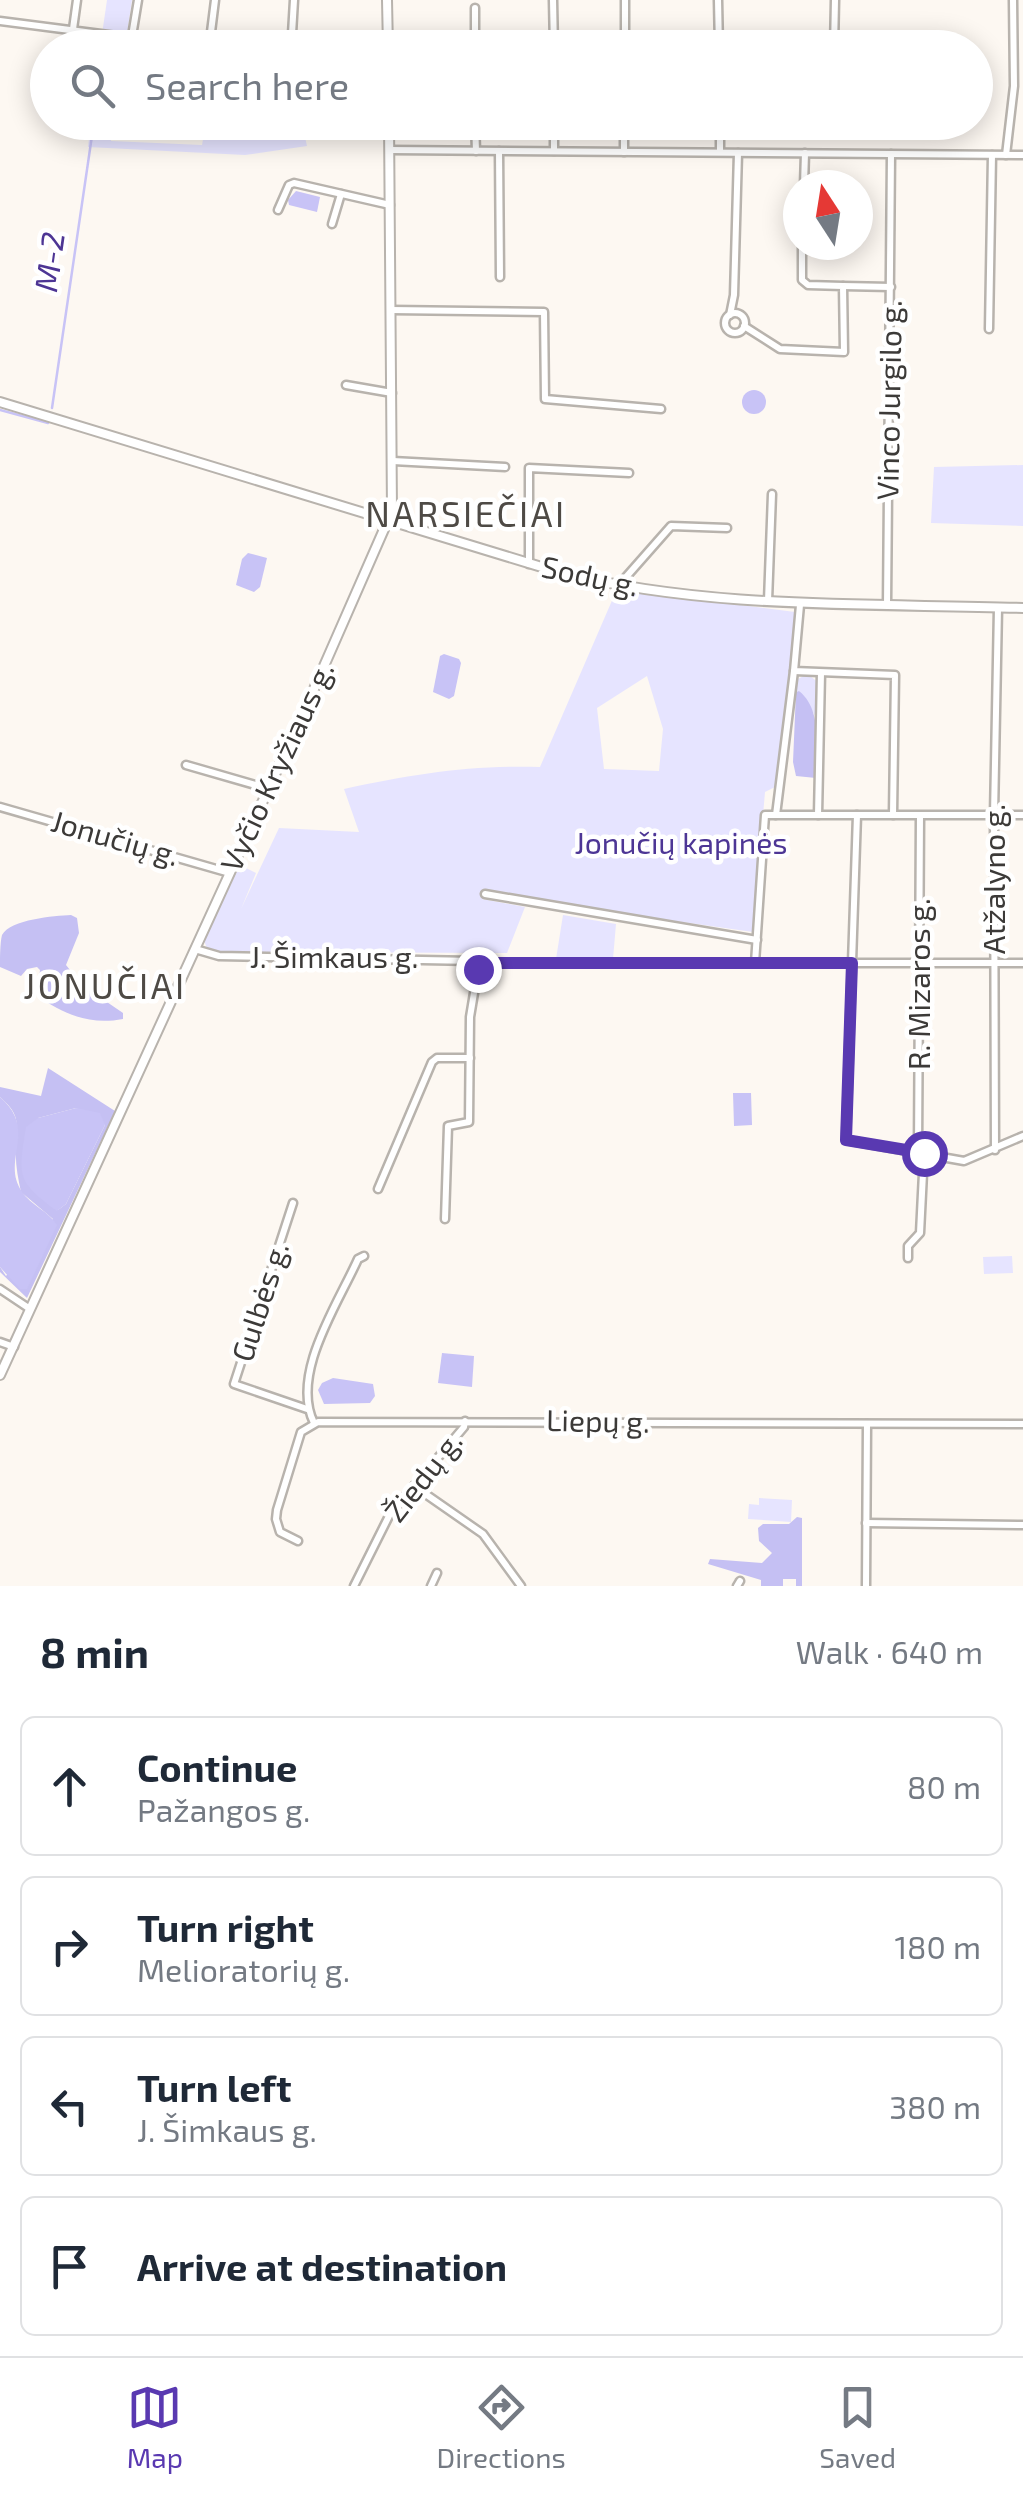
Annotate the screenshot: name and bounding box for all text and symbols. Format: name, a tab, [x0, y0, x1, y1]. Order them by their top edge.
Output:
search box	[30, 30, 993, 140]
icon: search	[65, 58, 120, 113]
text: Search here	[145, 62, 349, 108]
north arrow	[783, 170, 873, 260]
water label: M-2	[25, 229, 71, 294]
street label: Vinco Jurgilo g.	[868, 299, 908, 500]
district label: NARSIEČIAI	[365, 492, 567, 534]
street label: Sodų g.	[539, 547, 642, 603]
street label: Vyčio Kryžiaus g.	[212, 656, 341, 877]
street label: Jonučių g.	[47, 802, 184, 872]
street label: Atžalyno g.	[975, 804, 1011, 954]
park label: Jonučių kapinės	[574, 824, 788, 860]
street label: R. Mizaros g.	[900, 898, 936, 1070]
street label: J. Šimkaus g.	[250, 938, 418, 974]
route end	[456, 947, 502, 993]
district label: JONUČIAI	[23, 964, 187, 1006]
route start	[902, 1131, 948, 1177]
street label: Gulbės g.	[223, 1237, 295, 1366]
street label: Liepų g.	[546, 1401, 650, 1439]
street label: Žiedų g.	[376, 1423, 469, 1528]
text: 8 min	[40, 1626, 149, 1676]
text: Walk · 640 m	[796, 1632, 983, 1670]
text: Continue	[137, 1744, 297, 1790]
icon: ahead	[42, 1759, 97, 1814]
text: 80 m	[907, 1767, 981, 1805]
text: Pažangos g.	[137, 1790, 310, 1828]
text: Turn right	[137, 1904, 314, 1950]
icon: right	[42, 1919, 97, 1974]
text: 180 m	[894, 1927, 981, 1965]
text: Melioratorių g.	[137, 1950, 350, 1988]
text: Turn left	[137, 2064, 292, 2110]
icon: left	[42, 2079, 97, 2134]
text: 380 m	[889, 2087, 981, 2125]
text: J. Šimkaus g.	[137, 2110, 317, 2148]
icon: arrive	[42, 2239, 97, 2294]
text: Arrive at destination	[137, 2243, 507, 2289]
tab: Map	[127, 2380, 183, 2474]
tab: Directions	[437, 2380, 566, 2474]
tab: Saved	[819, 2380, 896, 2474]

